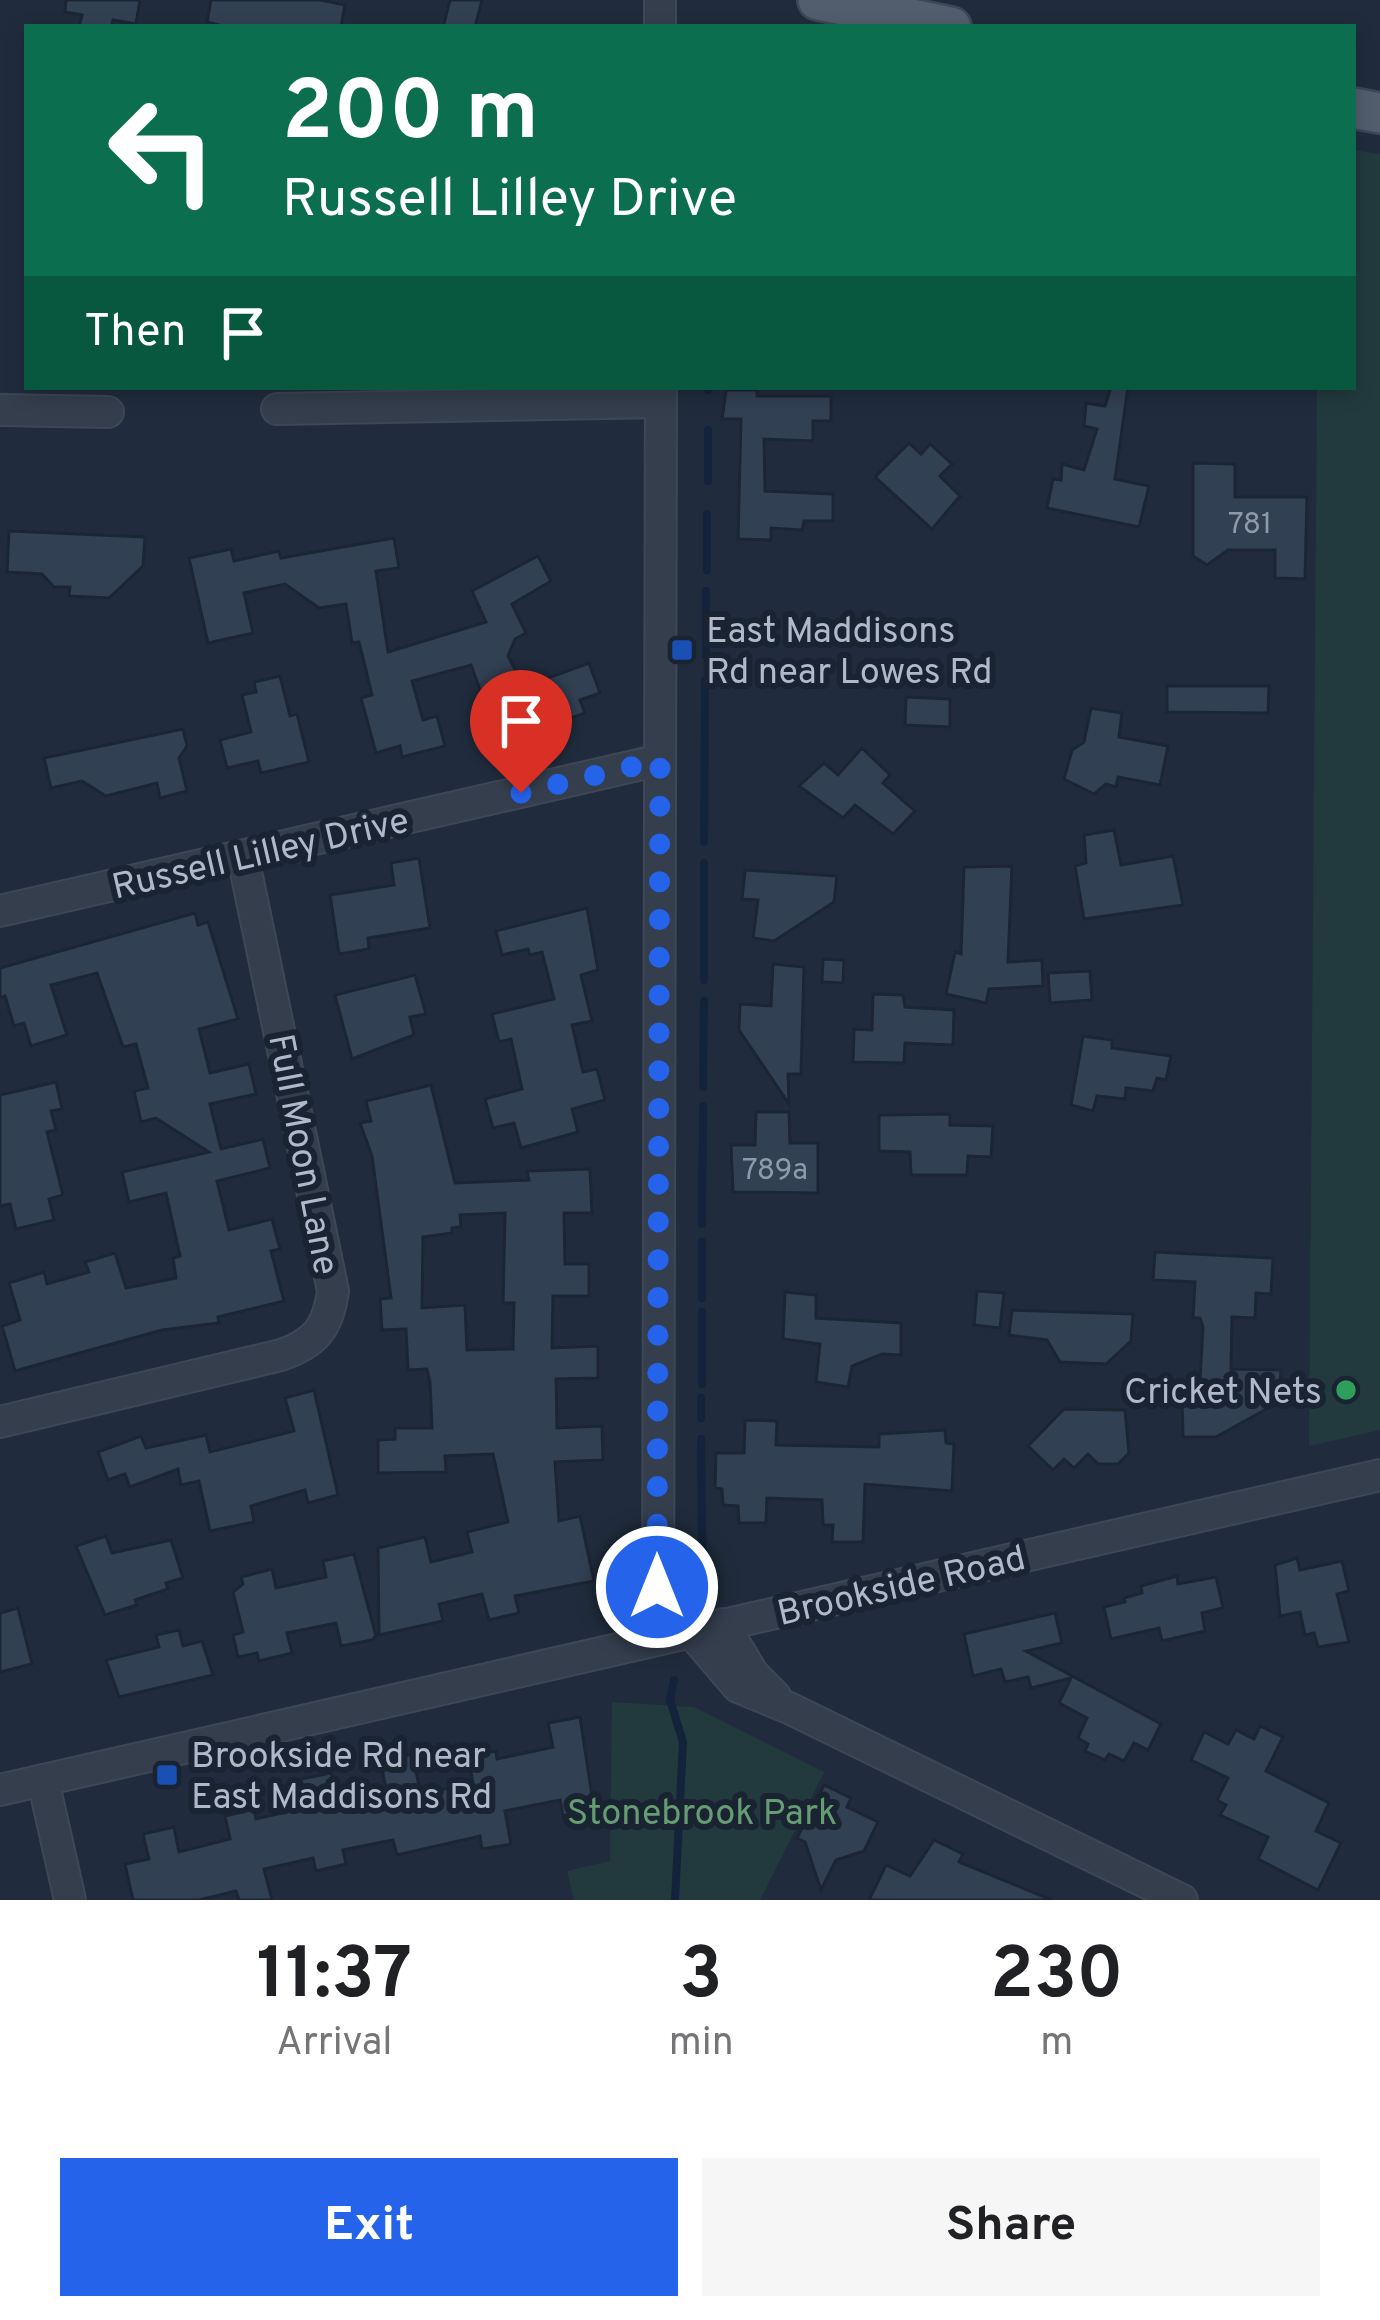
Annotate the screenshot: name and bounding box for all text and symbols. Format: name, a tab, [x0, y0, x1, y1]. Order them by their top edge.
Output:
text: 200 m	[282, 63, 539, 169]
icon: left	[84, 72, 240, 228]
text: Russell Lilley Drive	[282, 167, 737, 236]
icon: arrive	[210, 300, 276, 366]
text: Then	[84, 305, 186, 362]
house number: 781	[1228, 507, 1272, 544]
place label: East Maddisons Rd near Lowes Rd	[706, 610, 992, 697]
marker: East Maddisons Rd near Lowes Rd	[669, 637, 695, 663]
pin	[470, 670, 572, 793]
icon: arrive	[488, 688, 554, 754]
street label: Russell Lilley Drive	[108, 799, 414, 912]
street label: Full Moon Lane	[255, 1030, 347, 1279]
house number: 789a	[742, 1153, 808, 1190]
place label: Cricket Nets	[1124, 1371, 1322, 1417]
marker: Cricket Nets	[1333, 1377, 1359, 1403]
position arrow	[594, 1524, 720, 1650]
street label: Brookside Road	[773, 1537, 1030, 1639]
place label: Brookside Rd near East Maddisons Rd	[191, 1735, 492, 1822]
marker: Brookside Rd near East Maddisons Rd	[154, 1762, 180, 1788]
park label: Stonebrook Park	[567, 1792, 837, 1838]
text: 11:37	[256, 1932, 412, 2024]
text: 3	[680, 1932, 723, 2024]
text: 230	[990, 1932, 1124, 2024]
text: Arrival	[276, 2020, 392, 2069]
text: min	[669, 2020, 734, 2069]
text: m	[1040, 2020, 1073, 2069]
button: Exit	[60, 2158, 678, 2296]
button: Share	[702, 2158, 1320, 2296]

